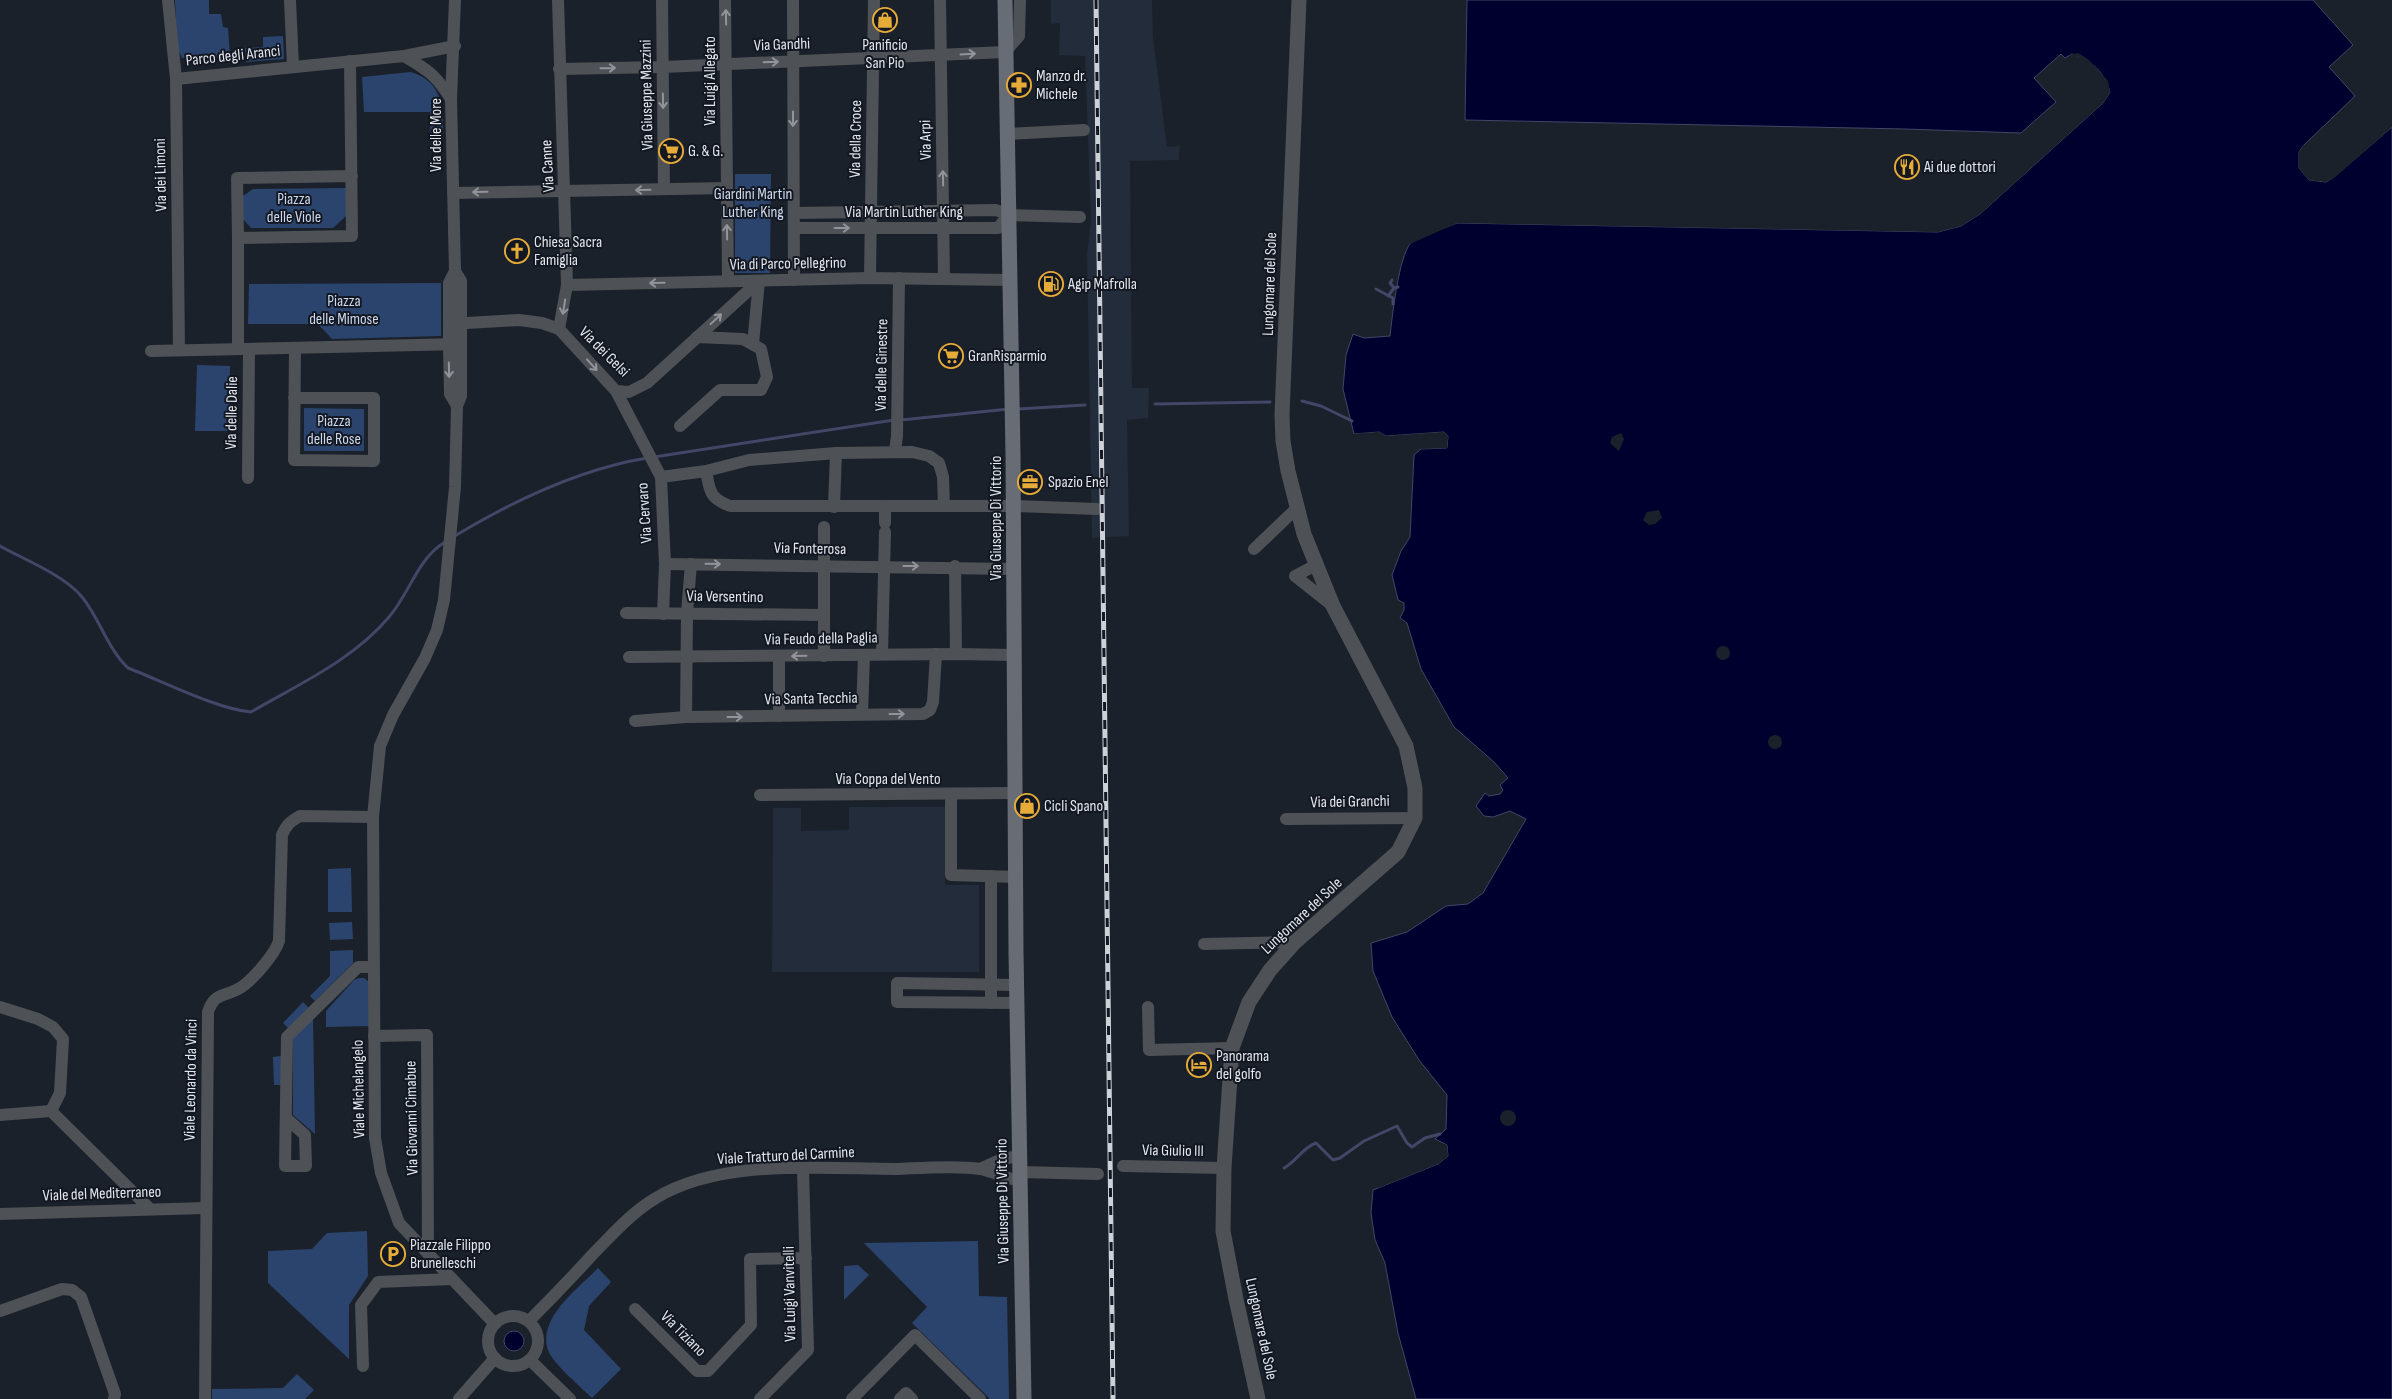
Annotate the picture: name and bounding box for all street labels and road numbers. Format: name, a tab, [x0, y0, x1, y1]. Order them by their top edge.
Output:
street label: Via Gandhi	[754, 35, 810, 55]
street label: Via Luigi Allegato	[701, 36, 720, 126]
street label: Via Giuseppe Mazzini	[637, 39, 657, 151]
street label: Parco degli Aranci	[185, 42, 281, 70]
street label: Via delle More	[427, 98, 446, 172]
street label: Via della Croce	[846, 100, 866, 178]
street label: Via Arpi	[916, 120, 936, 160]
street label: Via dei Limoni	[151, 138, 171, 212]
street label: Via Canne	[537, 139, 559, 193]
street label: Via Martin Luther King	[845, 203, 963, 222]
street label: Lungomare del Sole	[1259, 232, 1281, 336]
street label: Via di Parco Pellegrino	[730, 253, 846, 275]
street label: Via delle Ginestre	[872, 319, 892, 411]
street label: Via dei Gelsi	[575, 323, 633, 381]
street label: Via delle Dalie	[222, 376, 242, 450]
street label: Via Giuseppe Di Vittorio	[987, 456, 1006, 581]
street label: Via Cervaro	[633, 482, 657, 544]
street label: Via Fonterosa	[774, 539, 846, 559]
street label: Via Versentino	[686, 587, 764, 607]
street label: Via Feudo della Paglia	[764, 629, 878, 649]
street label: Via Santa Tecchia	[764, 689, 858, 709]
street label: Via Coppa del Vento	[835, 770, 941, 789]
street label: Via dei Granchi	[1310, 792, 1390, 812]
street label: Lungomare del Sole	[1258, 874, 1346, 958]
street label: Viale Leonardo da Vinci	[180, 1019, 202, 1141]
street label: Viale Michelangelo	[349, 1039, 369, 1139]
street label: Via Giovanni Cimabue	[402, 1061, 422, 1175]
street label: Via Giuseppe Di Vittorio	[992, 1138, 1014, 1264]
street label: Via Giulio III	[1142, 1141, 1204, 1161]
street label: Viale Tratturo del Carmine	[717, 1143, 855, 1169]
street label: Viale del Mediterraneo	[42, 1182, 162, 1206]
street label: Via Luigi Vanvitelli	[780, 1246, 800, 1342]
street label: Lungomare del Sole	[1241, 1276, 1281, 1382]
street label: Via Tiziano	[656, 1307, 710, 1361]

